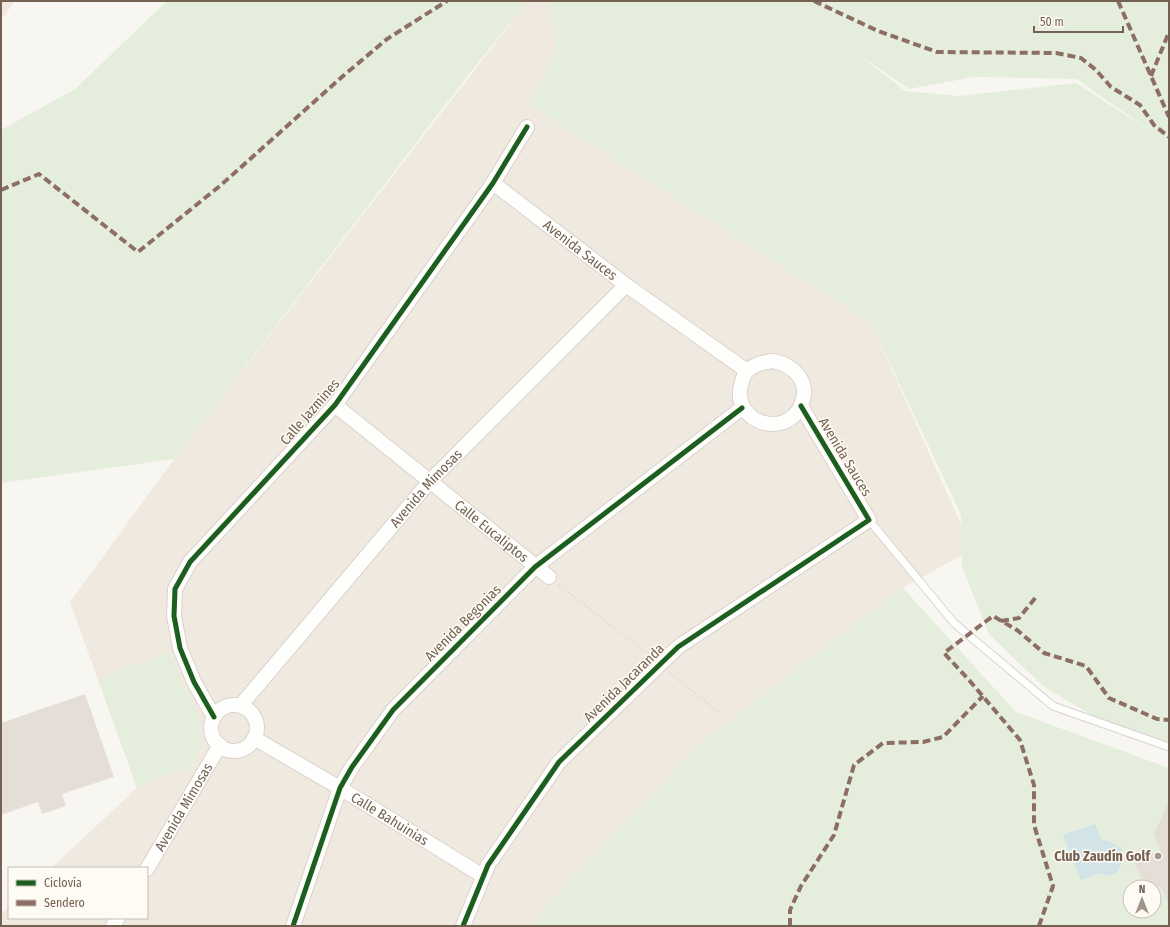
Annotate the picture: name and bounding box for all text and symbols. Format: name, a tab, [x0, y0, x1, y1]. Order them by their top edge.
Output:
scale bar	[1034, 8, 1123, 34]
text: 50 m	[1040, 15, 1064, 29]
street label: Avenida Sauces	[540, 216, 621, 284]
street label: Calle Jazmines	[277, 375, 343, 449]
street label: Avenida Sauces	[815, 415, 875, 499]
street label: Avenida Mimosas	[386, 446, 465, 531]
street label: Calle Eucaliptos	[451, 496, 532, 566]
street label: Avenida Begonias	[421, 581, 505, 665]
street label: Avenida Jacaranda	[580, 640, 668, 726]
street label: Avenida Mimosas	[151, 760, 216, 854]
street label: Calle Bahuinias	[348, 788, 432, 849]
place label: Club Zaudín Golf	[1054, 848, 1151, 865]
marker: Club Zaudín Golf	[1153, 851, 1163, 861]
legend	[8, 867, 148, 919]
text: Ciclovía	[44, 876, 82, 890]
north arrow	[1122, 879, 1162, 919]
text: N	[1139, 883, 1145, 896]
text: Sendero	[44, 896, 85, 910]

